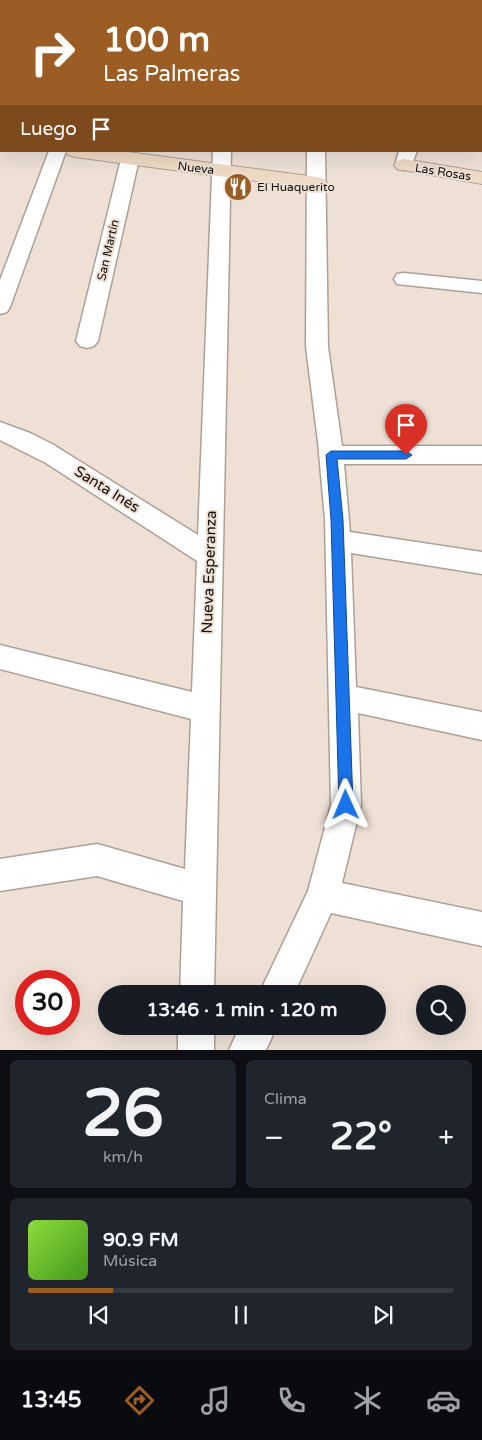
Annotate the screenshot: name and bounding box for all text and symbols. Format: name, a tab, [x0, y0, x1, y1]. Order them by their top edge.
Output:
text: 100 m	[103, 19, 210, 61]
icon: right	[20, 20, 85, 85]
text: Las Palmeras	[103, 61, 240, 87]
icon: arrive	[87, 115, 115, 143]
text: Luego	[20, 118, 77, 140]
street label: Nueva	[177, 159, 215, 177]
street label: Las Rosas	[414, 161, 472, 183]
restaurant icon: El Huaquerito	[223, 172, 253, 202]
place label: El Huaquerito	[257, 180, 335, 194]
street label: San Martín	[94, 218, 122, 282]
pin	[385, 404, 427, 455]
icon: arrive	[392, 411, 420, 439]
street label: Santa Inés	[71, 462, 143, 516]
street label: Nueva Esperanza	[198, 510, 220, 634]
position arrow	[319, 778, 371, 830]
speed limit sign: 30	[15, 970, 80, 1035]
map controls	[416, 985, 466, 1035]
button: search	[416, 985, 466, 1035]
text: 13:46 · 1 min · 120 m	[146, 999, 338, 1021]
text: 26	[82, 1075, 164, 1154]
text: Clima	[264, 1089, 307, 1109]
text: 22°	[330, 1114, 392, 1160]
text: −	[264, 1121, 284, 1155]
text: +	[438, 1121, 454, 1155]
text: km/h	[103, 1147, 143, 1167]
text: 90.9 FM	[103, 1229, 179, 1251]
text: Música	[103, 1251, 157, 1271]
icon: previous	[85, 1301, 113, 1329]
icon: pause	[227, 1301, 255, 1329]
icon: next	[369, 1301, 397, 1329]
icon: directions	[122, 1383, 157, 1418]
icon: music	[198, 1383, 233, 1418]
icon: phone	[274, 1383, 309, 1418]
icon: climate	[350, 1383, 385, 1418]
icon: car	[426, 1383, 461, 1418]
text: 13:45	[21, 1387, 81, 1413]

